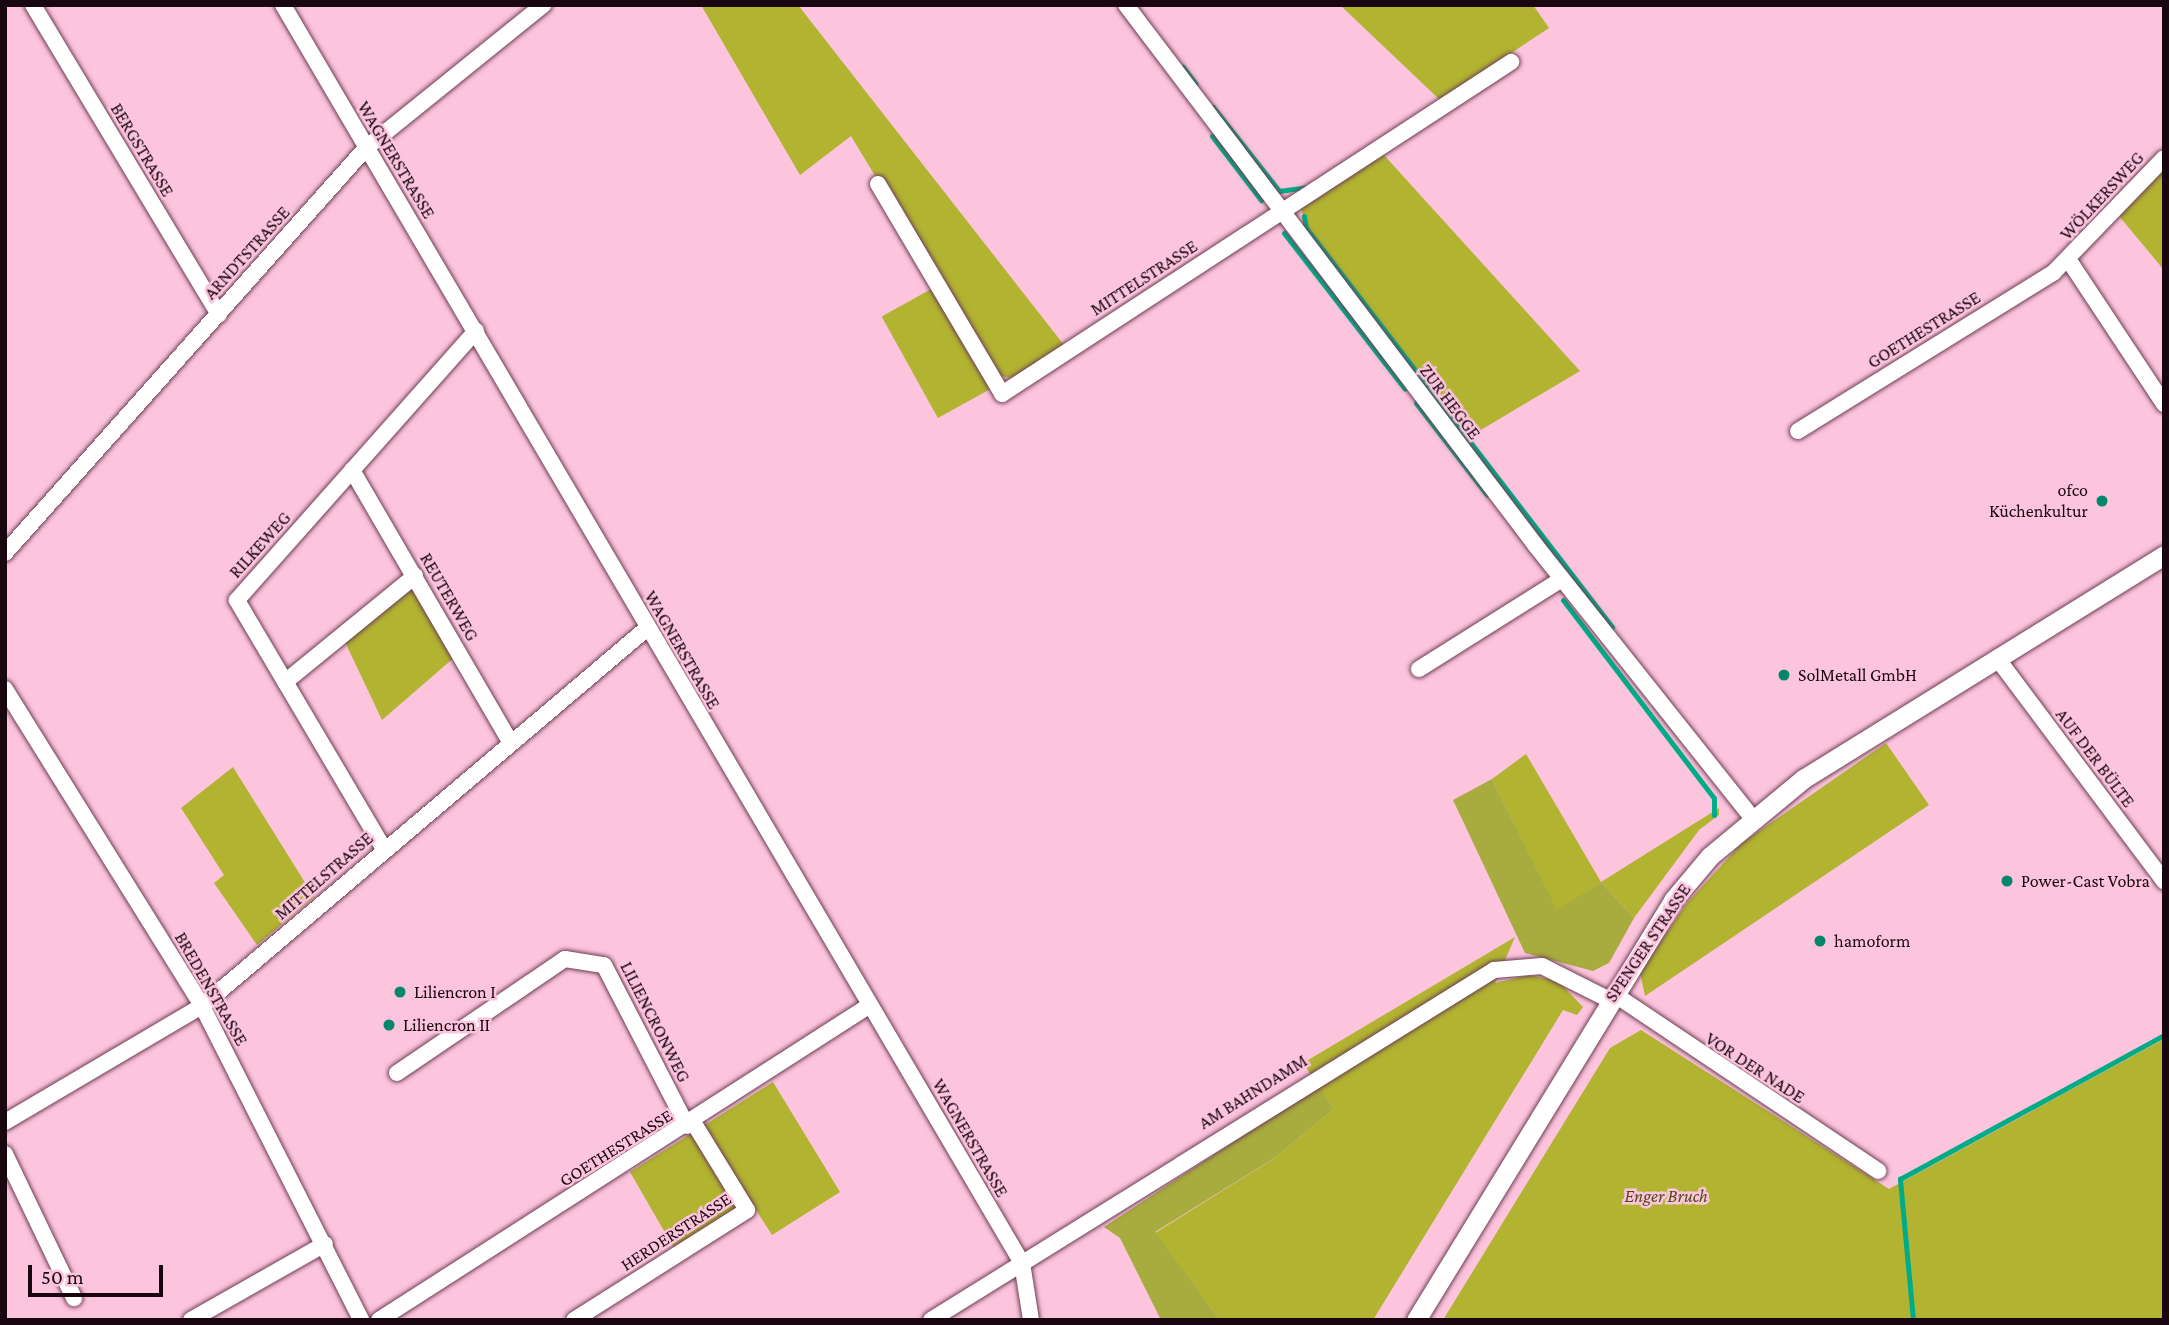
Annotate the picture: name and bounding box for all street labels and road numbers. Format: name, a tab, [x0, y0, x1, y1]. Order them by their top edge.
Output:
street label: WAGNERSTRASSE	[352, 97, 440, 223]
street label: BERGSTRASSE	[106, 99, 178, 201]
street label: WÖLKERSWEG	[2056, 147, 2148, 245]
street label: ARNDTSTRASSE	[200, 202, 294, 304]
street label: MITTELSTRASSE	[1087, 235, 1201, 321]
street label: GOETHESTRASSE	[1864, 287, 1984, 373]
street label: ZUR HEGGE	[1415, 360, 1485, 444]
street label: RILKEWEG	[225, 507, 295, 583]
street label: REUTERWEG	[415, 549, 483, 645]
street label: WAGNERSTRASSE	[639, 587, 725, 713]
street label: AUF DER BÜLTE	[2051, 704, 2139, 812]
street label: MITTELSTRASSE	[271, 828, 377, 924]
street label: SPENGER STRASSE	[1600, 880, 1696, 1006]
street label: BREDENSTRASSE	[170, 928, 252, 1050]
street label: LILIENCRONWEG	[615, 958, 695, 1086]
street label: VOR DER NADE	[1701, 1028, 1809, 1108]
street label: AM BAHNDAMM	[1195, 1050, 1311, 1134]
street label: WAGNERSTRASSE	[927, 1075, 1013, 1201]
street label: GOETHESTRASSE	[556, 1105, 676, 1191]
street label: HERDERSTRASSE	[617, 1188, 735, 1276]

